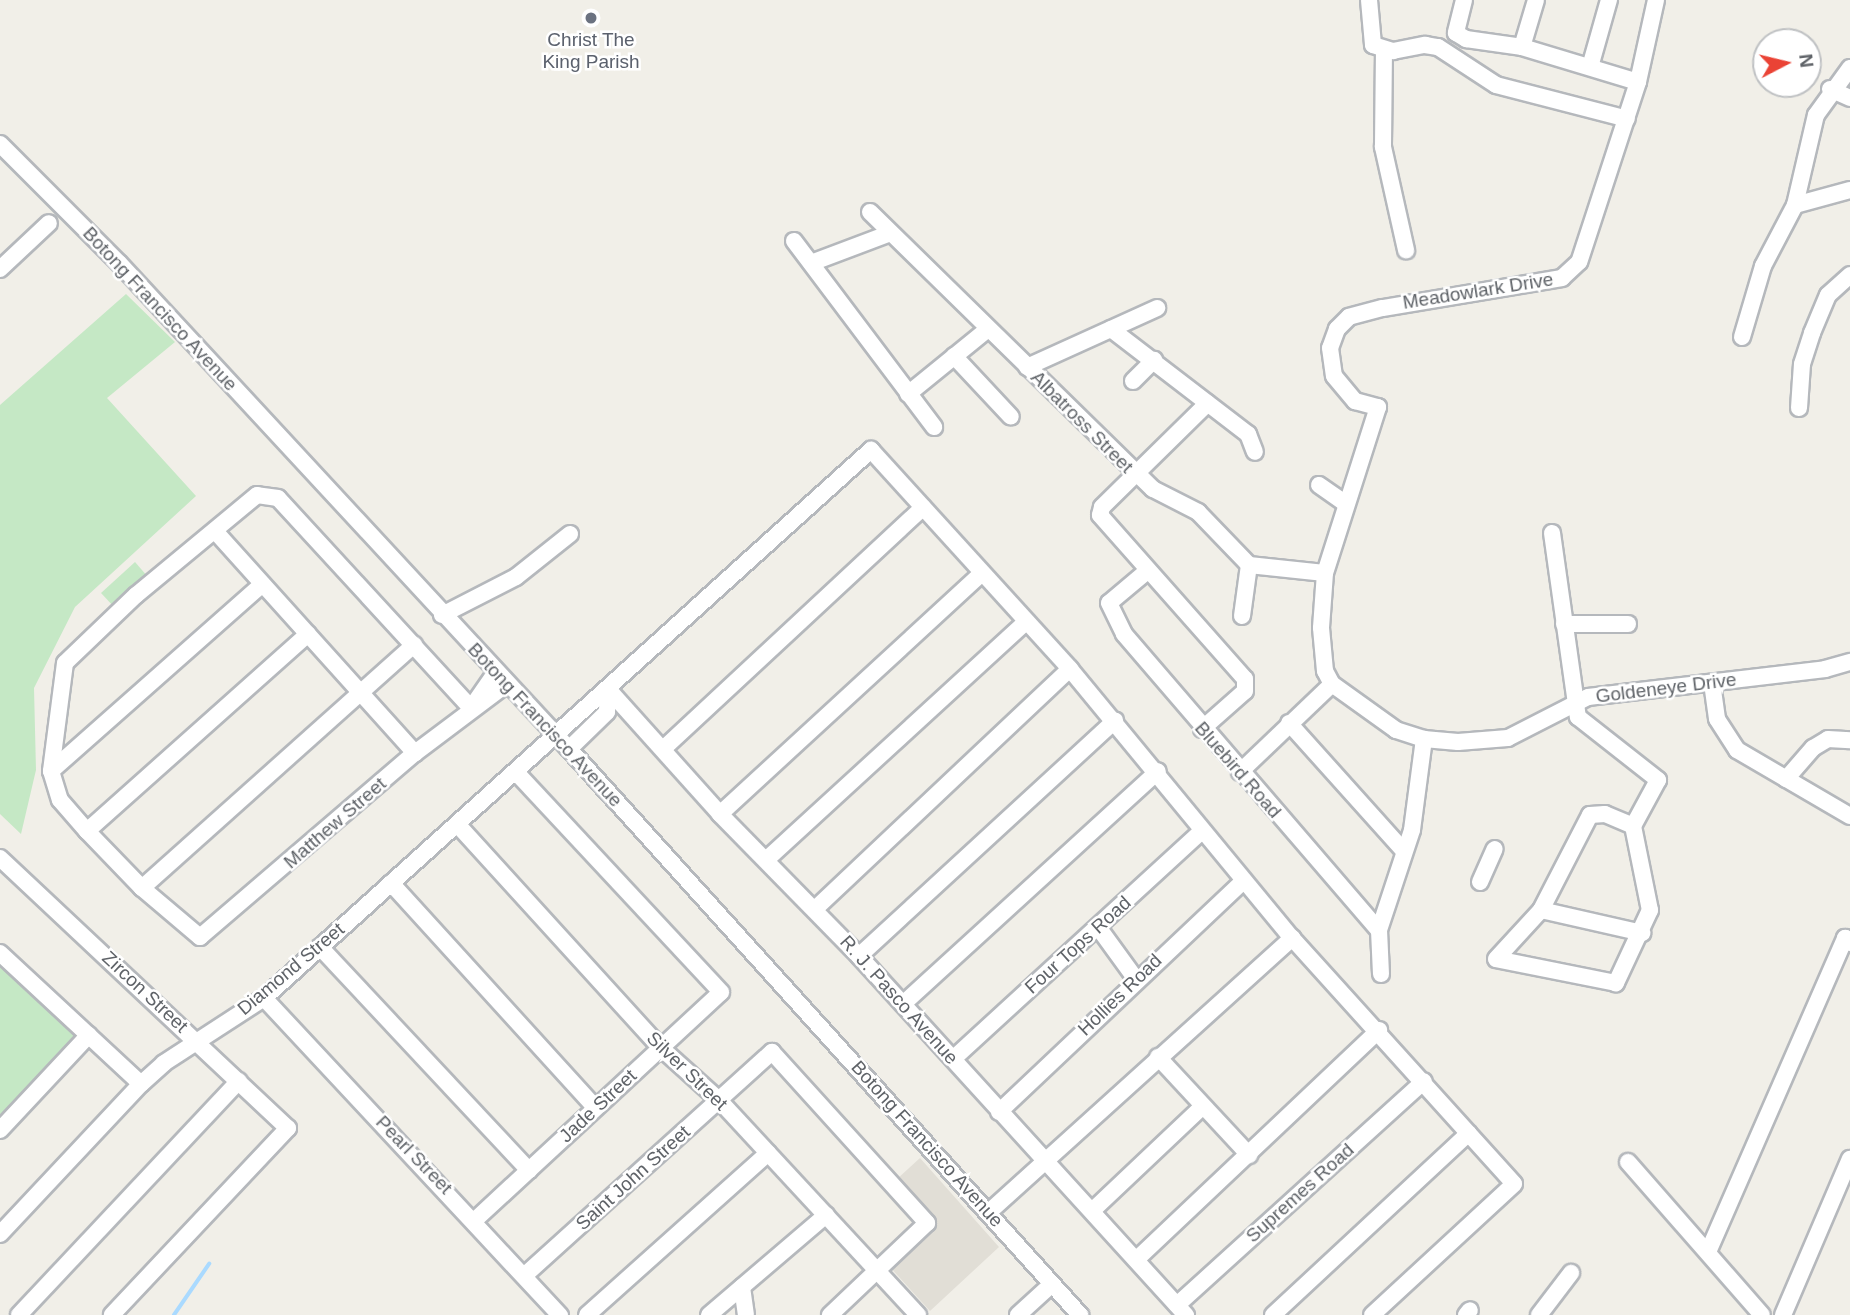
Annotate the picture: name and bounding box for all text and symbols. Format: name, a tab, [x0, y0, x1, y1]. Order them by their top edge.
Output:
marker: Christ The King Parish	[583, 10, 599, 26]
north arrow	[1752, 28, 1822, 98]
place label: Christ The King Parish	[542, 29, 640, 73]
text: N	[1795, 53, 1818, 69]
street label: Botong Francisco Avenue	[78, 222, 242, 396]
street label: Meadowlark Drive	[1401, 268, 1555, 314]
street label: Albatross Street	[1026, 366, 1138, 478]
street label: Botong Francisco Avenue	[463, 638, 627, 812]
street label: Goldeneye Drive	[1594, 668, 1738, 708]
street label: Bluebird Road	[1190, 717, 1286, 823]
street label: Matthew Street	[279, 772, 391, 874]
street label: Four Tops Road	[1020, 891, 1136, 999]
street label: Diamond Street	[233, 918, 349, 1020]
street label: R. J. Pasco Avenue	[835, 930, 963, 1070]
street label: Zircon Street	[97, 947, 193, 1037]
street label: Hollies Road	[1073, 949, 1167, 1041]
street label: Silver Street	[642, 1027, 732, 1115]
street label: Botong Francisco Avenue	[846, 1056, 1008, 1232]
street label: Jade Street	[555, 1065, 641, 1147]
street label: Pearl Street	[371, 1111, 457, 1199]
street label: Saint John Street	[571, 1121, 695, 1235]
street label: Supremes Road	[1241, 1139, 1359, 1247]

